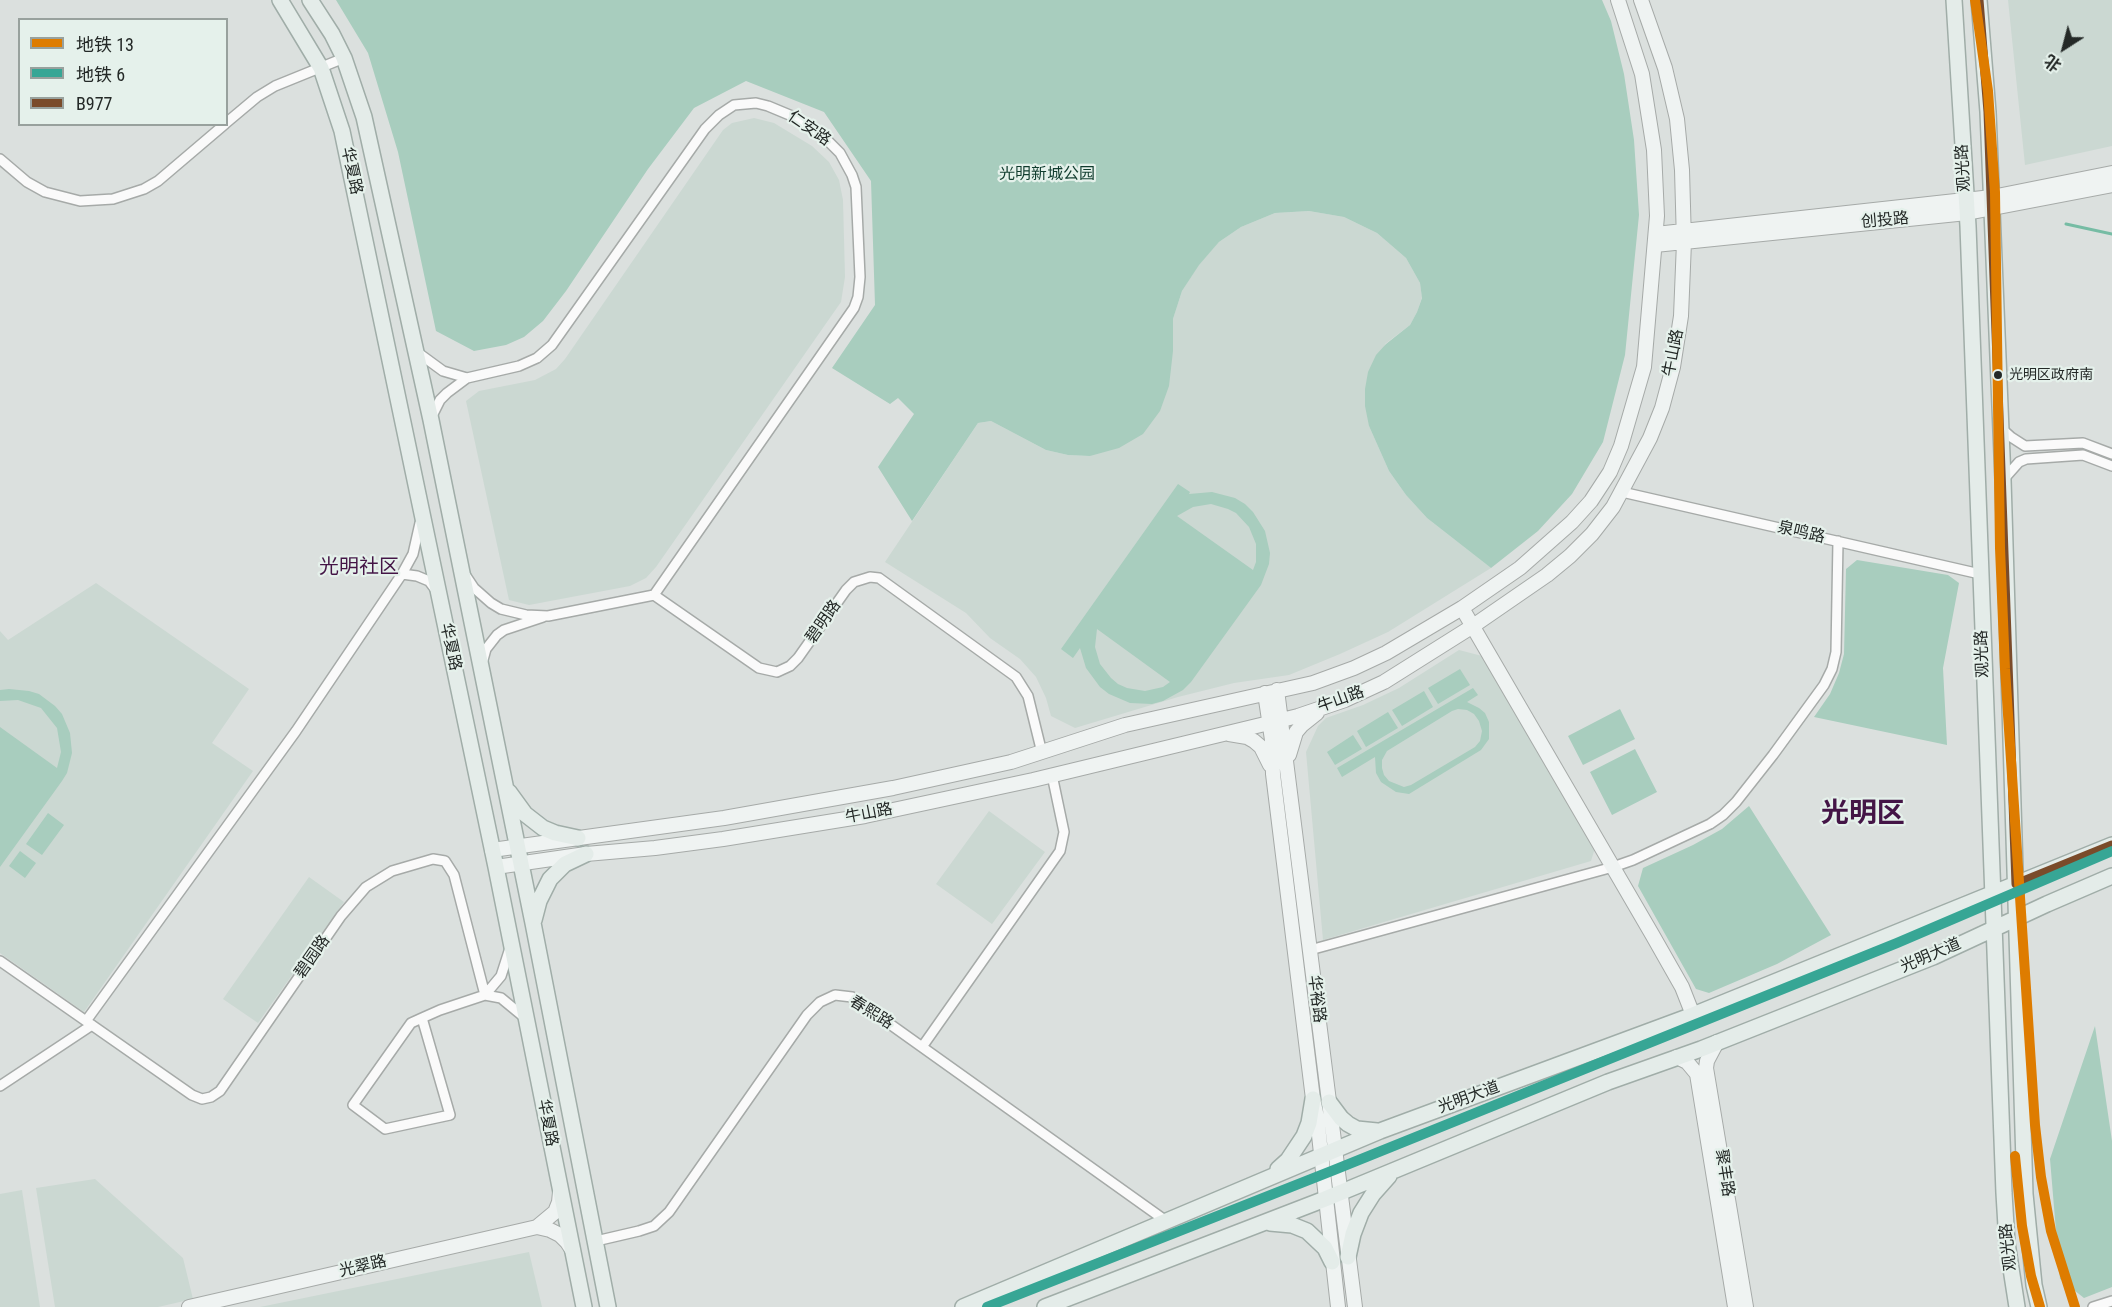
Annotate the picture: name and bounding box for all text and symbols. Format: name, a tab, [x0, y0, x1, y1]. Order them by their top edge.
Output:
legend	[18, 18, 228, 126]
north arrow	[2034, 18, 2094, 78]
text: 地铁 13	[76, 34, 134, 55]
text: 北	[2041, 51, 2065, 75]
text: 地铁 6	[76, 64, 125, 85]
text: B977	[76, 93, 112, 114]
street label: 仁安路	[784, 107, 834, 151]
street label: 观光路	[1953, 144, 1975, 192]
street label: 华夏路	[337, 146, 365, 196]
park label: 光明新城公园	[999, 165, 1095, 185]
street label: 创投路	[1860, 209, 1910, 233]
street label: 牛山路	[1660, 328, 1688, 378]
place label: 光明区政府南	[2009, 367, 2093, 383]
marker: 光明区政府南	[1992, 369, 2004, 381]
street label: 泉鸣路	[1775, 518, 1827, 548]
district label: 光明社区	[319, 556, 399, 580]
street label: 碧明路	[802, 597, 846, 647]
street label: 华夏路	[436, 622, 464, 672]
street label: 观光路	[1973, 630, 1993, 678]
street label: 牛山路	[1315, 683, 1367, 717]
district label: 光明区	[1821, 798, 1905, 832]
street label: 牛山路	[844, 800, 894, 828]
street label: 碧园路	[291, 932, 335, 982]
street label: 光明大道	[1898, 935, 1964, 977]
street label: 华裕路	[1304, 974, 1328, 1024]
street label: 春熙路	[846, 992, 896, 1034]
street label: 光明大道	[1436, 1078, 1502, 1118]
street label: 华夏路	[533, 1098, 561, 1148]
street label: 聚丰路	[1711, 1148, 1737, 1198]
street label: 观光路	[1997, 1222, 2021, 1272]
street label: 光翠路	[337, 1252, 389, 1282]

